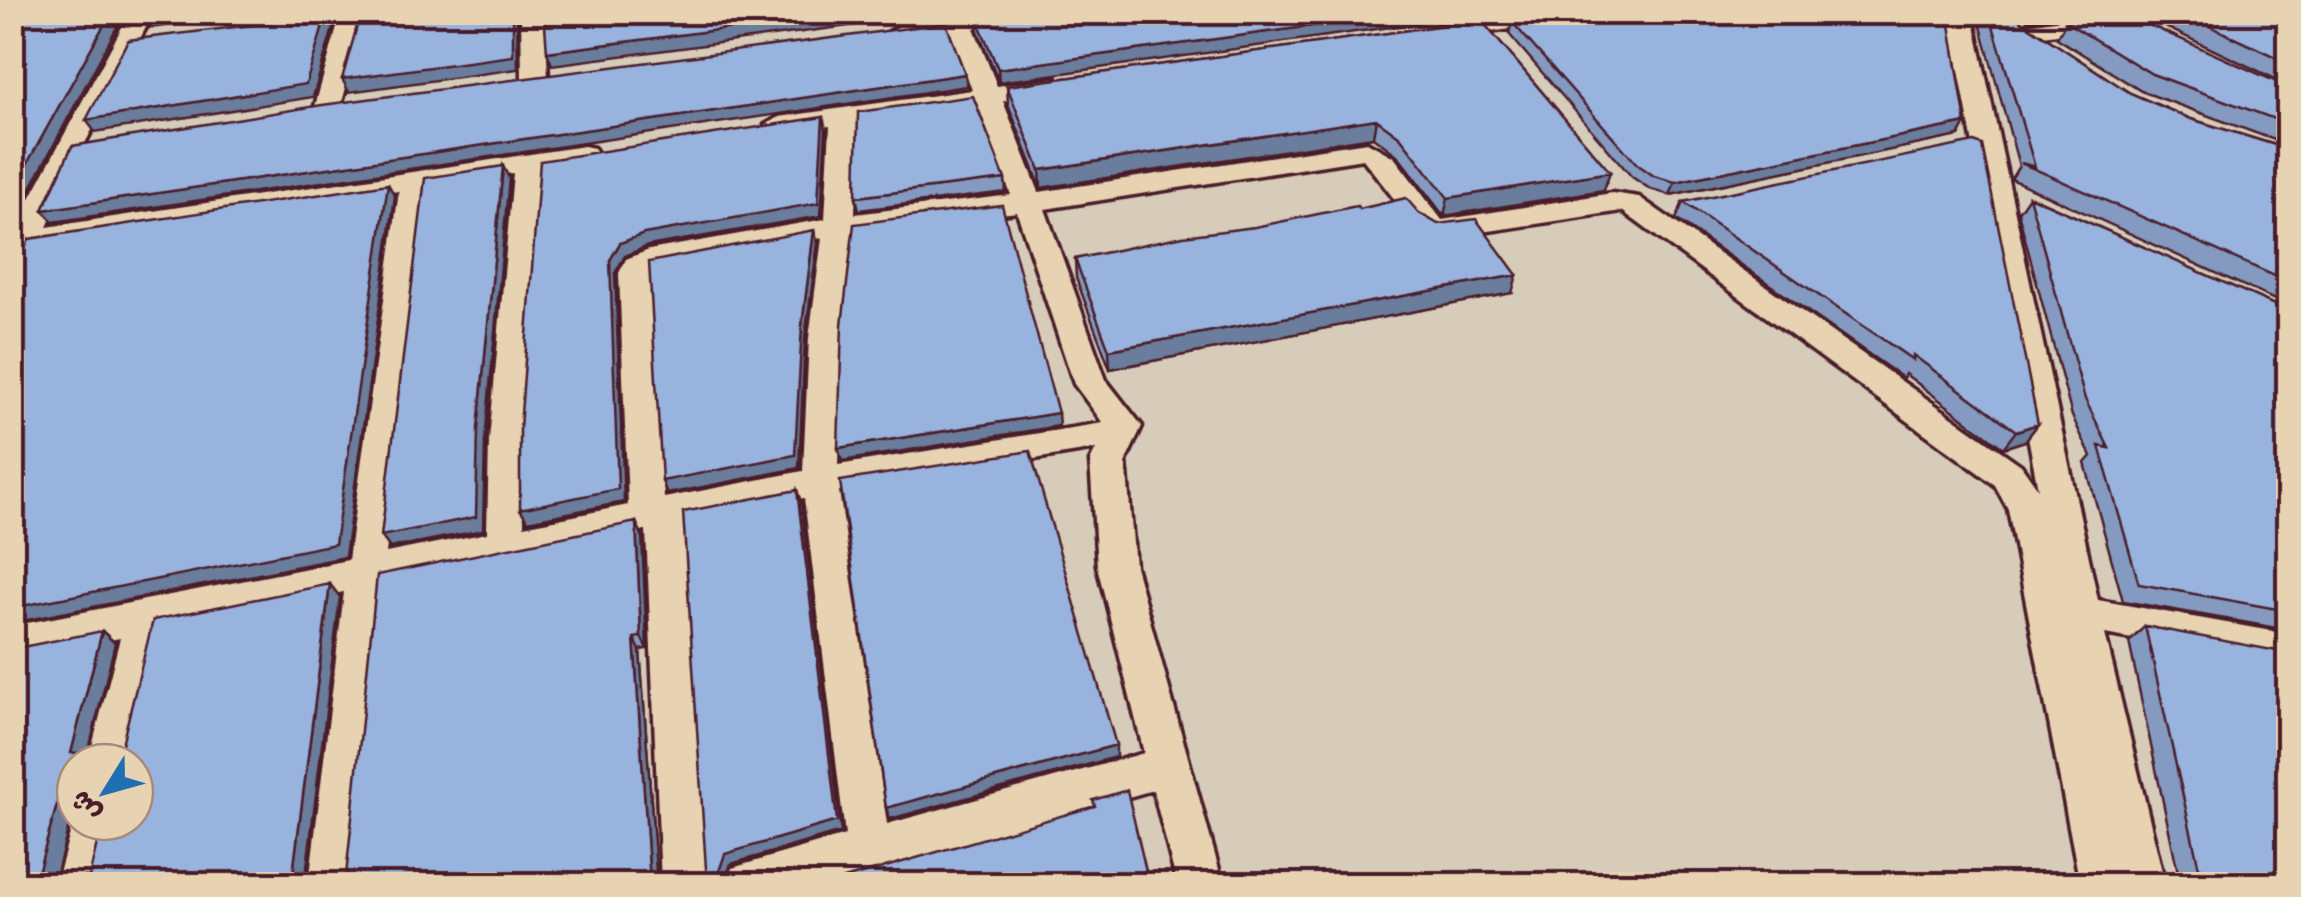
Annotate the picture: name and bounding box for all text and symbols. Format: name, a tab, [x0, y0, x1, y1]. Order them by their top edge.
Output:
north arrow	[55, 742, 155, 842]
text: ش	[63, 782, 111, 829]

